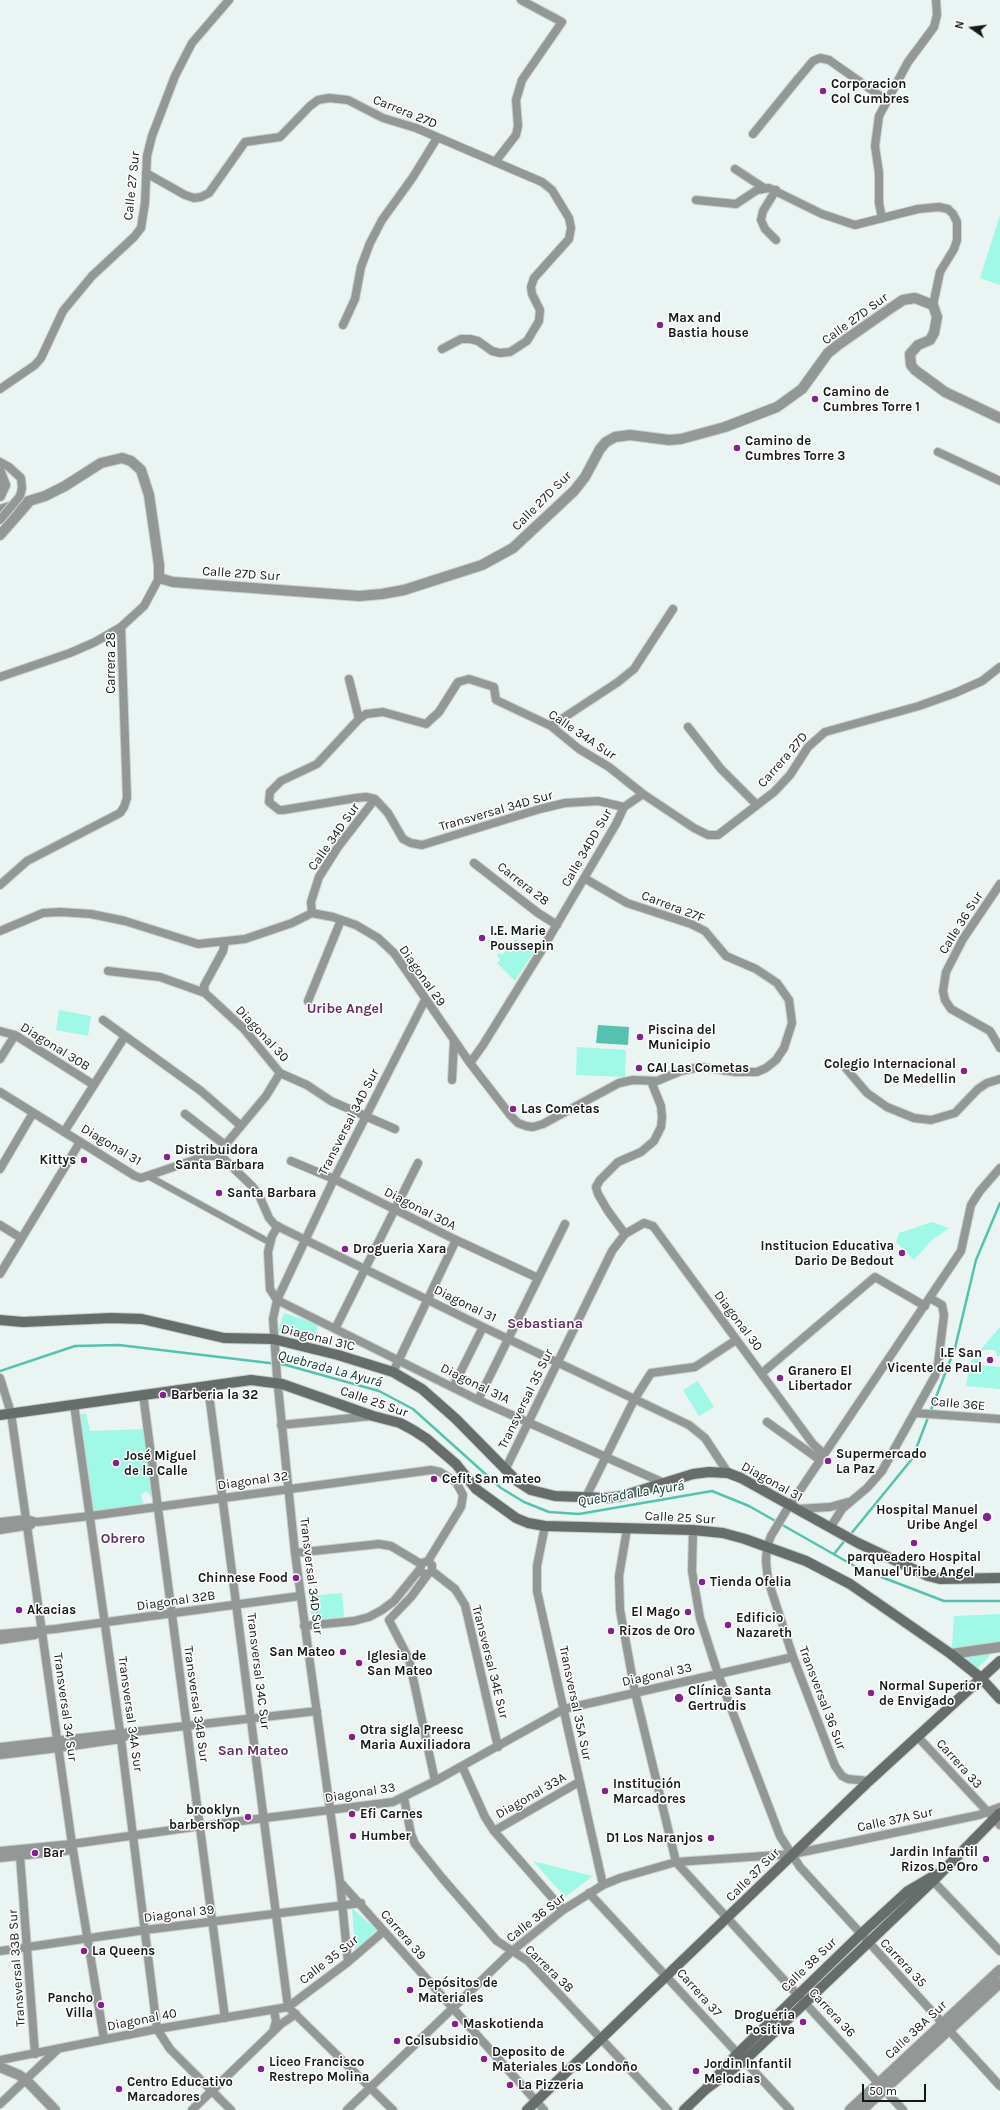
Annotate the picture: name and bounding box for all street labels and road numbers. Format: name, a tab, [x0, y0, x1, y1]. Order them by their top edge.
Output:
street label: Carrera 27D	[370, 92, 440, 132]
street label: Calle 27 Sur	[121, 151, 143, 221]
street label: Calle 27D Sur	[819, 290, 891, 348]
street label: Calle 27D Sur	[509, 468, 575, 534]
street label: Calle 27D Sur	[202, 564, 280, 584]
street label: Carrera 28	[103, 632, 119, 694]
street label: Calle 34A Sur	[545, 707, 619, 763]
street label: Carrera 27D	[755, 729, 811, 791]
street label: Transversal 34D Sur	[437, 787, 555, 835]
street label: Calle 34D Sur	[305, 800, 363, 874]
street label: Calle 34DD Sur	[558, 806, 616, 890]
street label: Carrera 28	[494, 859, 552, 909]
street label: Carrera 27F	[639, 888, 707, 926]
street label: Calle 36 Sur	[936, 889, 986, 957]
street label: Diagonal 29	[395, 943, 449, 1009]
street label: Diagonal 30	[232, 1003, 292, 1065]
street label: Diagonal 30B	[17, 1019, 93, 1075]
street label: Transversal 34D Sur	[315, 1066, 383, 1178]
street label: Diagonal 31	[78, 1121, 144, 1169]
street label: Diagonal 30A	[381, 1184, 459, 1234]
street label: Diagonal 31	[431, 1282, 499, 1326]
street label: Diagonal 30	[710, 1288, 766, 1354]
street label: Diagonal 31C	[279, 1321, 357, 1355]
street label: Transversal 35 Sur	[495, 1346, 557, 1452]
street label: Diagonal 31A	[438, 1361, 512, 1407]
street label: Calle 25 Sur	[338, 1383, 410, 1421]
street label: Calle 36E	[930, 1394, 986, 1414]
street label: Diagonal 31	[739, 1459, 805, 1505]
street label: Diagonal 32	[217, 1468, 289, 1494]
street label: Calle 25 Sur	[644, 1508, 716, 1528]
street label: Transversal 34D Sur	[296, 1517, 326, 1635]
street label: Diagonal 32B	[136, 1588, 216, 1614]
street label: Transversal 34E Sur	[468, 1604, 512, 1720]
street label: Transversal 34C Sur	[243, 1612, 273, 1730]
street label: Transversal 35A Sur	[555, 1644, 595, 1762]
street label: Transversal 36 Sur	[795, 1644, 849, 1752]
street label: Transversal 34B Sur	[180, 1645, 212, 1763]
street label: Transversal 34 Sur	[50, 1652, 80, 1762]
street label: Transversal 34A Sur	[114, 1655, 146, 1773]
street label: Diagonal 33	[621, 1660, 693, 1690]
street label: Carrera 33	[933, 1736, 985, 1792]
street label: Diagonal 33A	[493, 1770, 569, 1822]
street label: Diagonal 33	[324, 1780, 396, 1806]
street label: Calle 37A Sur	[856, 1804, 934, 1836]
street label: Calle 37 Sur	[723, 1845, 783, 1905]
street label: Calle 36 Sur	[503, 1890, 569, 1946]
street label: Diagonal 39	[143, 1902, 215, 1926]
street label: Carrera 39	[377, 1907, 429, 1963]
street label: Transversal 33B Sur	[5, 1909, 29, 2027]
street label: Calle 35 Sur	[296, 1932, 362, 1988]
street label: Calle 38 Sur	[778, 1935, 840, 1995]
street label: Carrera 35	[876, 1935, 930, 1991]
street label: Carrera 38	[521, 1942, 577, 1996]
street label: Carrera 37	[673, 1966, 725, 2020]
street label: Carrera 36	[805, 1985, 859, 2041]
street label: Calle 38A Sur	[882, 1997, 950, 2063]
street label: Diagonal 40	[106, 2006, 178, 2034]

